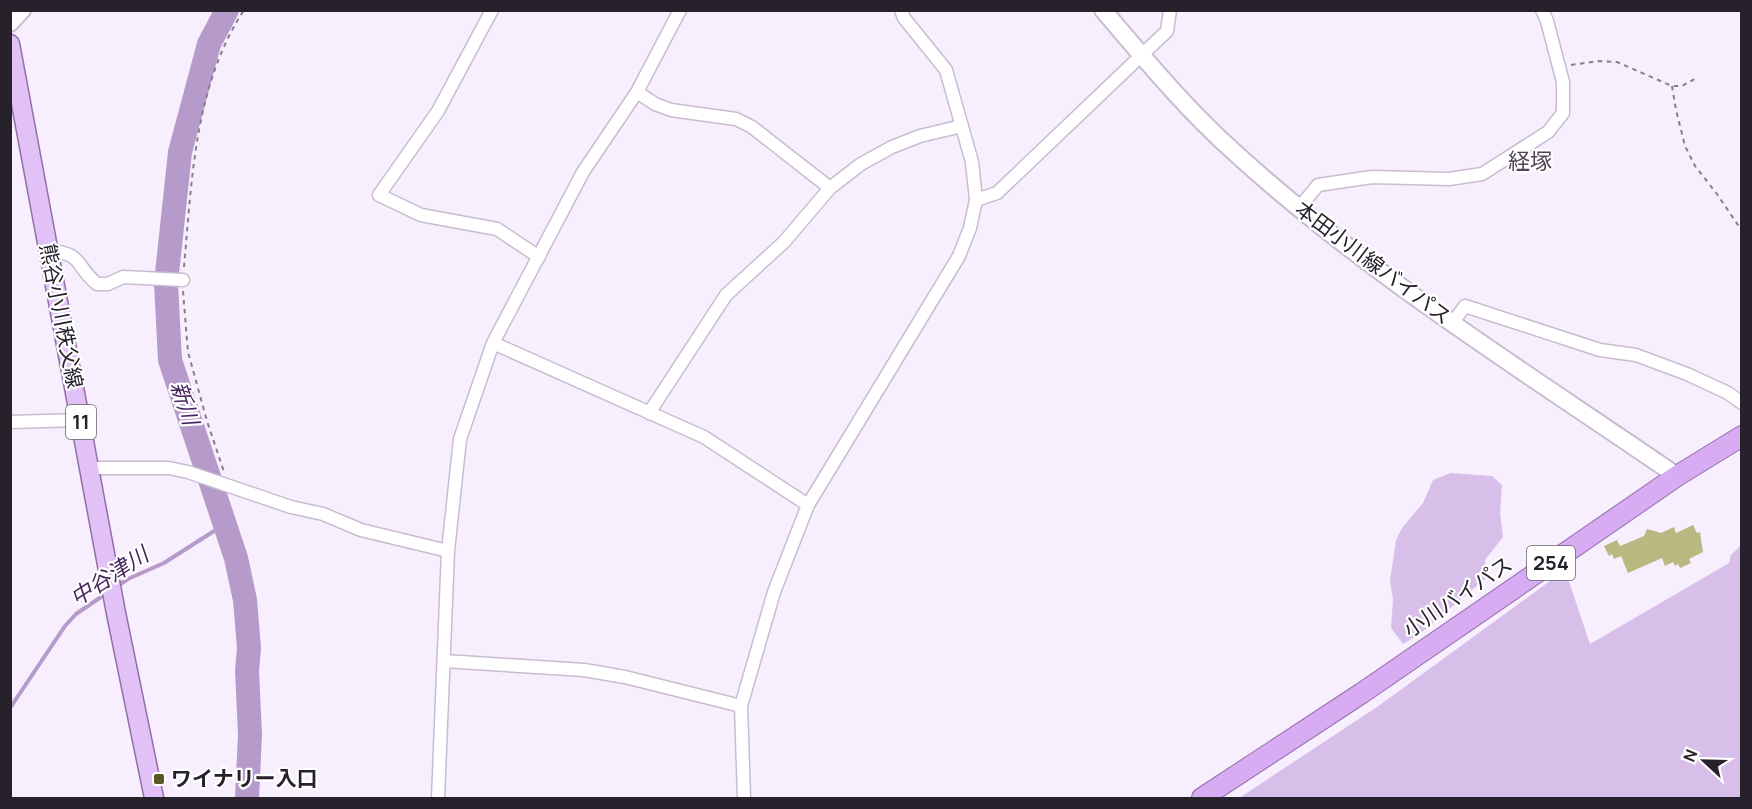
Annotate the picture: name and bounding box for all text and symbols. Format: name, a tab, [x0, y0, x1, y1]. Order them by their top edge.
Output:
district label: 経塚	[1508, 146, 1552, 176]
street label: 本田小川線バイパス	[1290, 194, 1457, 330]
street label: 熊谷小川秩父線	[34, 241, 90, 391]
water label: 新川	[164, 377, 207, 430]
road number: 11	[66, 405, 96, 439]
water label: 中谷津川	[64, 538, 156, 613]
road number: 254	[1527, 546, 1575, 580]
street label: 小川バイパス	[1398, 549, 1517, 643]
north arrow	[1674, 731, 1734, 791]
text: N	[1678, 746, 1702, 765]
place label: ワイナリー入口	[171, 764, 318, 792]
marker: ワイナリー入口	[152, 772, 166, 786]

